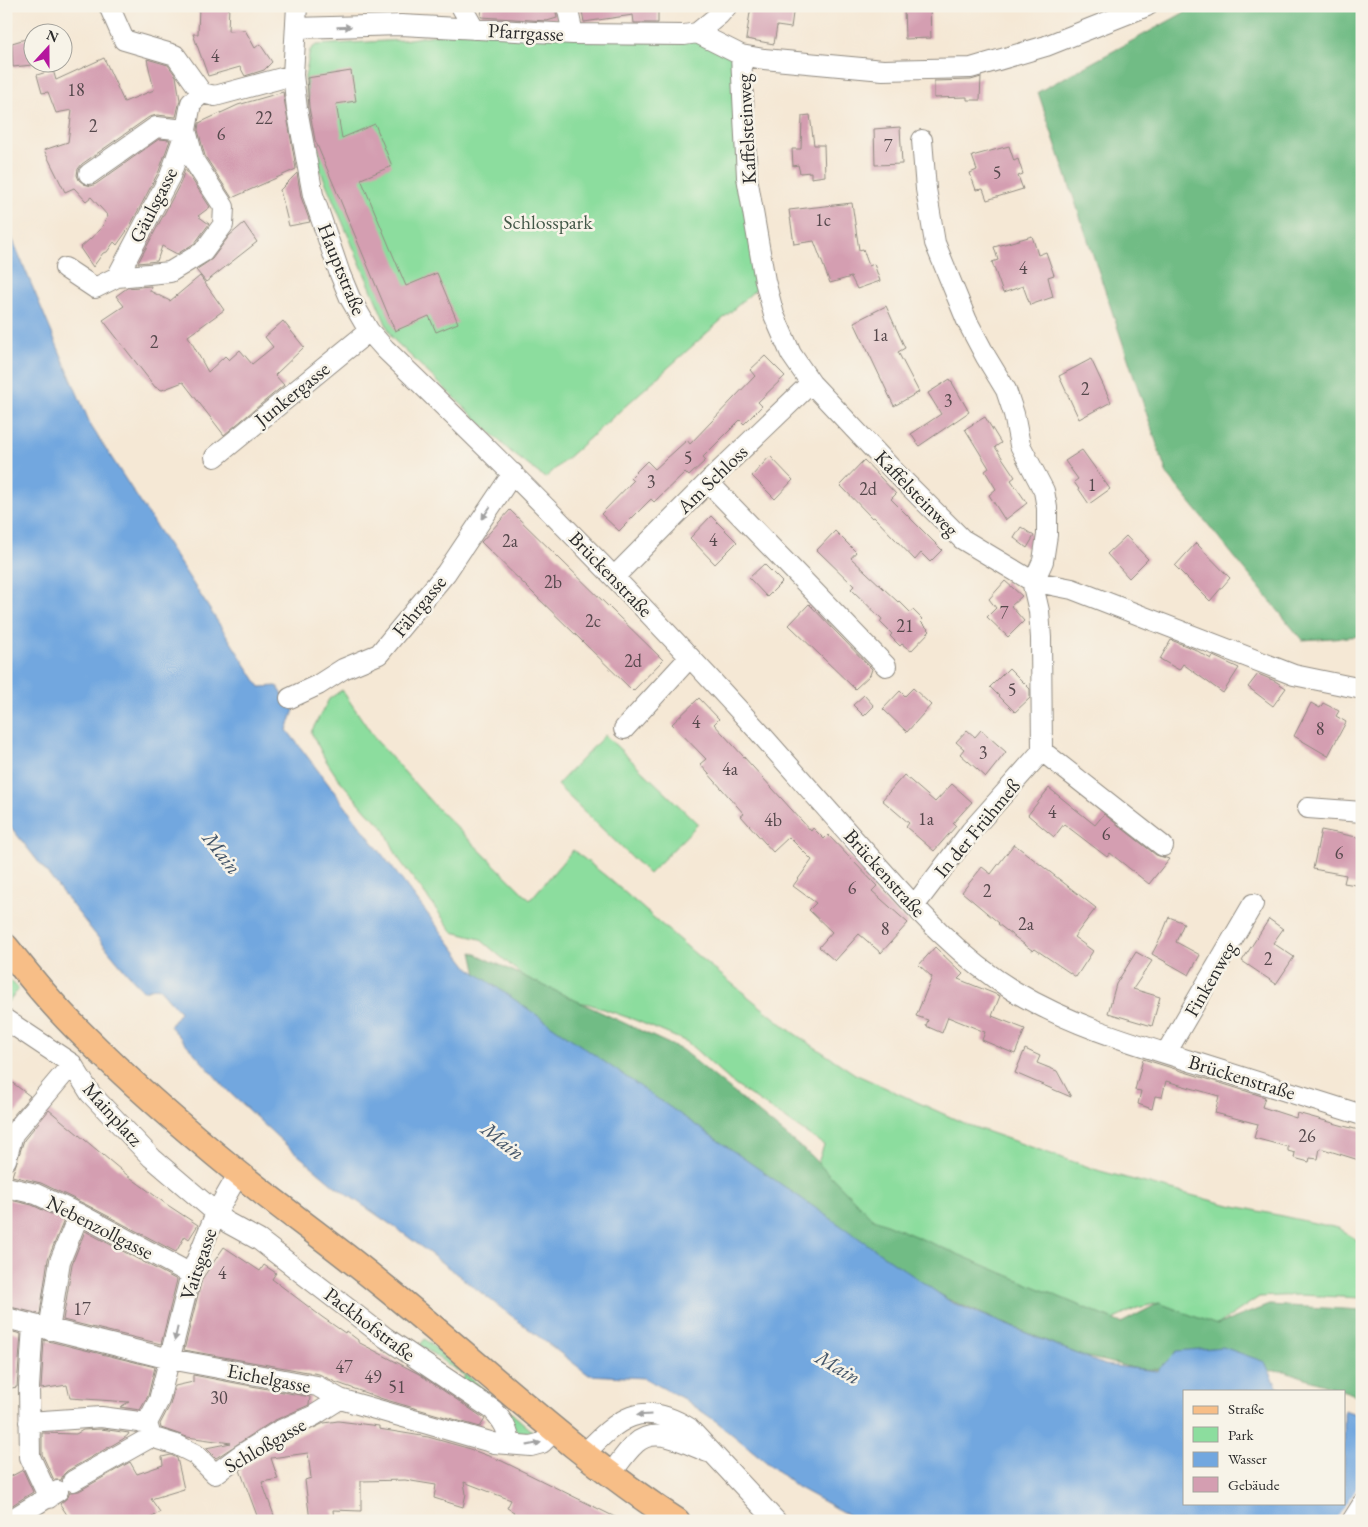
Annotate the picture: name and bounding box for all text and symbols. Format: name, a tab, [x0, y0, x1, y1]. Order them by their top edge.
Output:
street label: Pfarrgasse	[488, 17, 565, 47]
north arrow	[22, 22, 72, 72]
one-way arrow	[337, 22, 353, 30]
text: N	[44, 25, 62, 47]
house number: 4	[211, 44, 220, 67]
street label: Kaffelsteinweg	[730, 73, 762, 185]
house number: 18	[67, 78, 85, 101]
house number: 22	[255, 106, 273, 129]
house number: 2	[89, 114, 98, 137]
house number: 6	[217, 122, 226, 145]
house number: 7	[884, 134, 893, 157]
house number: 5	[993, 161, 1001, 184]
street label: Gäulsgasse	[123, 162, 183, 247]
house number: 1c	[815, 208, 831, 231]
park label: Schlosspark	[503, 209, 593, 235]
street label: Hauptstraße	[312, 219, 372, 319]
house number: 4	[1019, 256, 1028, 279]
house number: 1a	[872, 323, 889, 346]
house number: 2	[150, 330, 159, 353]
street label: Junkergasse	[248, 356, 335, 433]
house number: 2	[1081, 377, 1090, 400]
house number: 3	[944, 389, 952, 412]
street label: Am Schloss	[670, 439, 753, 520]
street label: Kaffelsteinweg	[869, 444, 965, 542]
house number: 5	[684, 446, 692, 469]
house number: 3	[647, 470, 655, 493]
house number: 1	[1088, 473, 1096, 496]
house number: 2d	[859, 477, 878, 500]
one-way arrow	[481, 507, 491, 520]
street label: Brückenstraße	[563, 525, 659, 623]
house number: 4	[709, 528, 718, 551]
house number: 2a	[502, 529, 519, 552]
street label: Fährgasse	[386, 570, 452, 642]
house number: 2b	[544, 570, 562, 593]
house number: 7	[1000, 601, 1009, 624]
house number: 2c	[585, 609, 601, 632]
house number: 21	[896, 614, 914, 637]
house number: 2d	[624, 649, 643, 672]
house number: 5	[1008, 678, 1016, 701]
house number: 4	[692, 710, 701, 733]
house number: 8	[1316, 717, 1324, 740]
house number: 3	[979, 741, 987, 764]
house number: 4a	[722, 757, 739, 780]
street label: In der Frühmeß	[928, 773, 1026, 883]
house number: 4	[1048, 800, 1057, 823]
house number: 1a	[918, 807, 935, 830]
house number: 4b	[764, 808, 782, 831]
house number: 6	[1102, 822, 1111, 845]
street label: Brückenstraße	[838, 823, 932, 923]
water label: Main	[196, 824, 248, 880]
house number: 6	[1335, 841, 1344, 864]
house number: 6	[848, 876, 857, 899]
house number: 2	[983, 879, 992, 902]
house number: 2a	[1018, 912, 1035, 935]
house number: 8	[881, 917, 889, 940]
street label: Finkenweg	[1178, 936, 1242, 1021]
house number: 2	[1264, 947, 1273, 970]
street label: Brückenstraße	[1186, 1048, 1299, 1106]
street label: Mainplatz	[77, 1076, 149, 1152]
water label: Main	[475, 1114, 530, 1166]
house number: 26	[1298, 1124, 1316, 1147]
street label: Nebenzollgasse	[42, 1189, 158, 1265]
street label: Vaitsgasse	[174, 1224, 222, 1303]
house number: 4	[218, 1261, 227, 1284]
street label: Packhofstraße	[319, 1281, 421, 1367]
house number: 17	[73, 1297, 91, 1320]
one-way arrow	[172, 1326, 180, 1341]
water label: Main	[809, 1342, 866, 1390]
house number: 47	[335, 1355, 353, 1378]
street label: Eichelgasse	[225, 1357, 313, 1399]
house number: 49	[364, 1365, 382, 1388]
house number: 51	[388, 1375, 406, 1398]
house number: 30	[210, 1386, 228, 1409]
legend	[1183, 1390, 1346, 1504]
text: Straße	[1228, 1399, 1264, 1418]
street label: Schloßgasse	[220, 1411, 311, 1479]
one-way arrow	[635, 1411, 651, 1419]
text: Park	[1228, 1425, 1255, 1444]
one-way arrow	[526, 1439, 542, 1447]
text: Wasser	[1228, 1449, 1267, 1468]
text: Gebäude	[1228, 1475, 1280, 1494]

